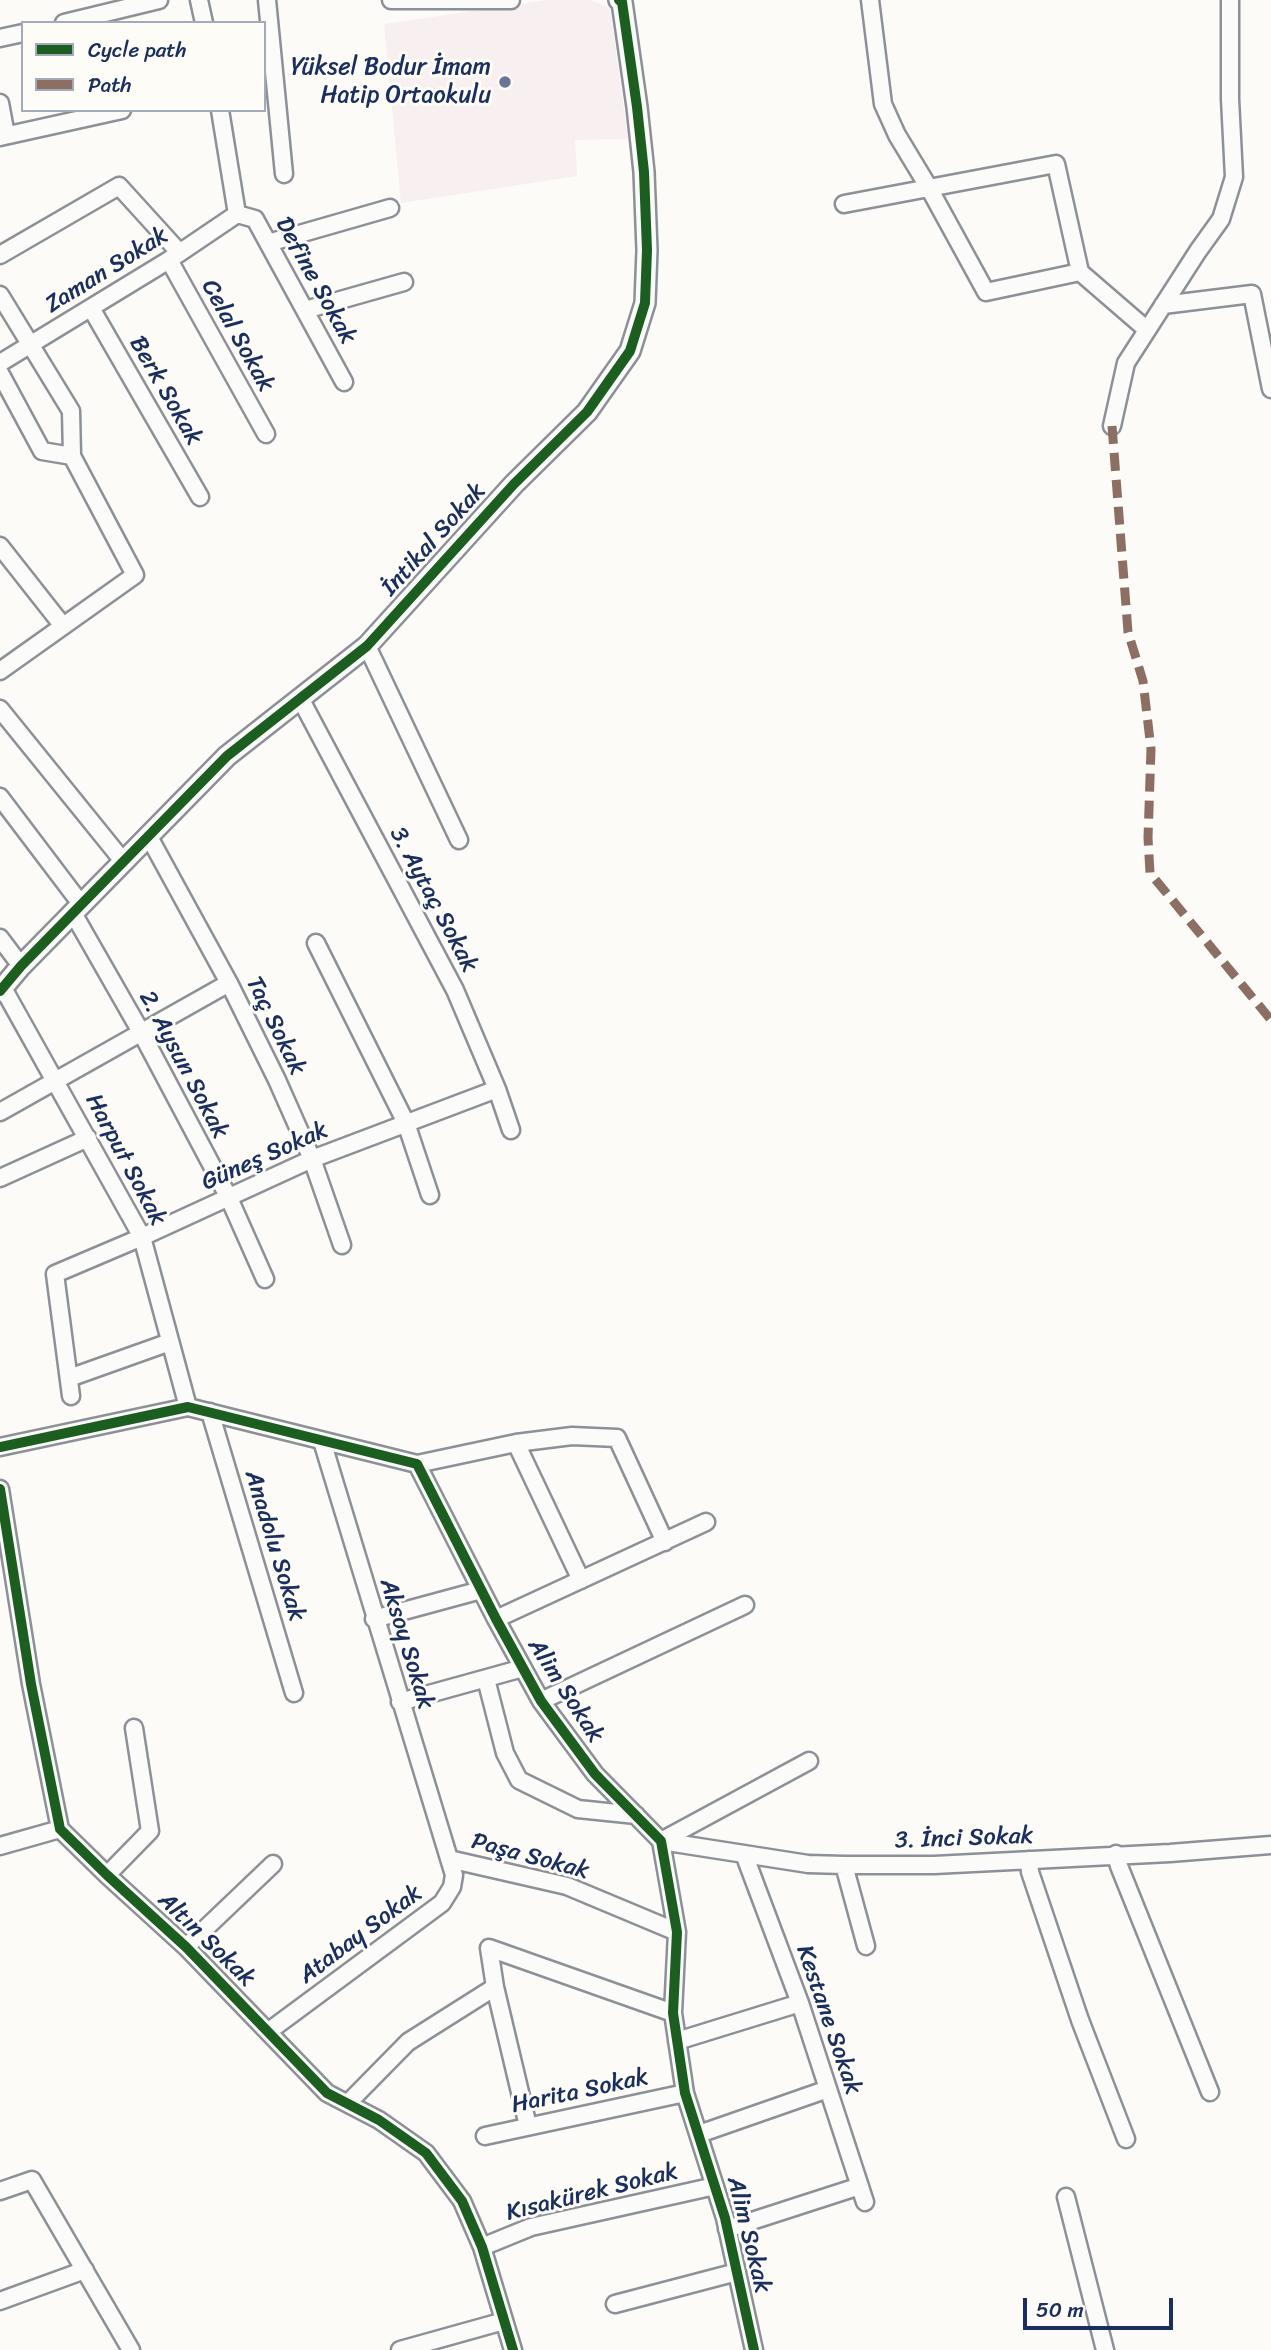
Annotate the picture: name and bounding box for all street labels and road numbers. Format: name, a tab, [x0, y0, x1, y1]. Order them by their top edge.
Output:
street label: Define Sokak	[268, 212, 362, 350]
street label: Zaman Sokak	[40, 222, 174, 320]
street label: Celal Sokak	[194, 275, 280, 397]
street label: Berk Sokak	[122, 331, 208, 451]
street label: İntikal Sokak	[376, 478, 492, 602]
street label: 3. Aytaç Sokak	[383, 822, 483, 978]
street label: Taç Sokak	[239, 972, 311, 1080]
street label: 2. Aysun Sokak	[132, 986, 234, 1144]
street label: Harput Sokak	[78, 1089, 172, 1231]
street label: Güneş Sokak	[197, 1116, 333, 1198]
street label: Anadolu Sokak	[237, 1467, 311, 1625]
street label: Aksoy Sokak	[372, 1575, 440, 1713]
street label: Alim Sokak	[521, 1633, 609, 1749]
street label: 3. İnci Sokak	[894, 1822, 1034, 1856]
street label: Paşa Sokak	[468, 1827, 592, 1887]
street label: Atabay Sokak	[294, 1879, 428, 1991]
street label: Altın Sokak	[152, 1887, 260, 1993]
street label: Kestane Sokak	[789, 1941, 867, 2099]
street label: Harita Sokak	[509, 2063, 651, 2121]
street label: Kısakürek Sokak	[503, 2158, 681, 2228]
street label: Alim Sokak	[720, 2174, 776, 2296]

